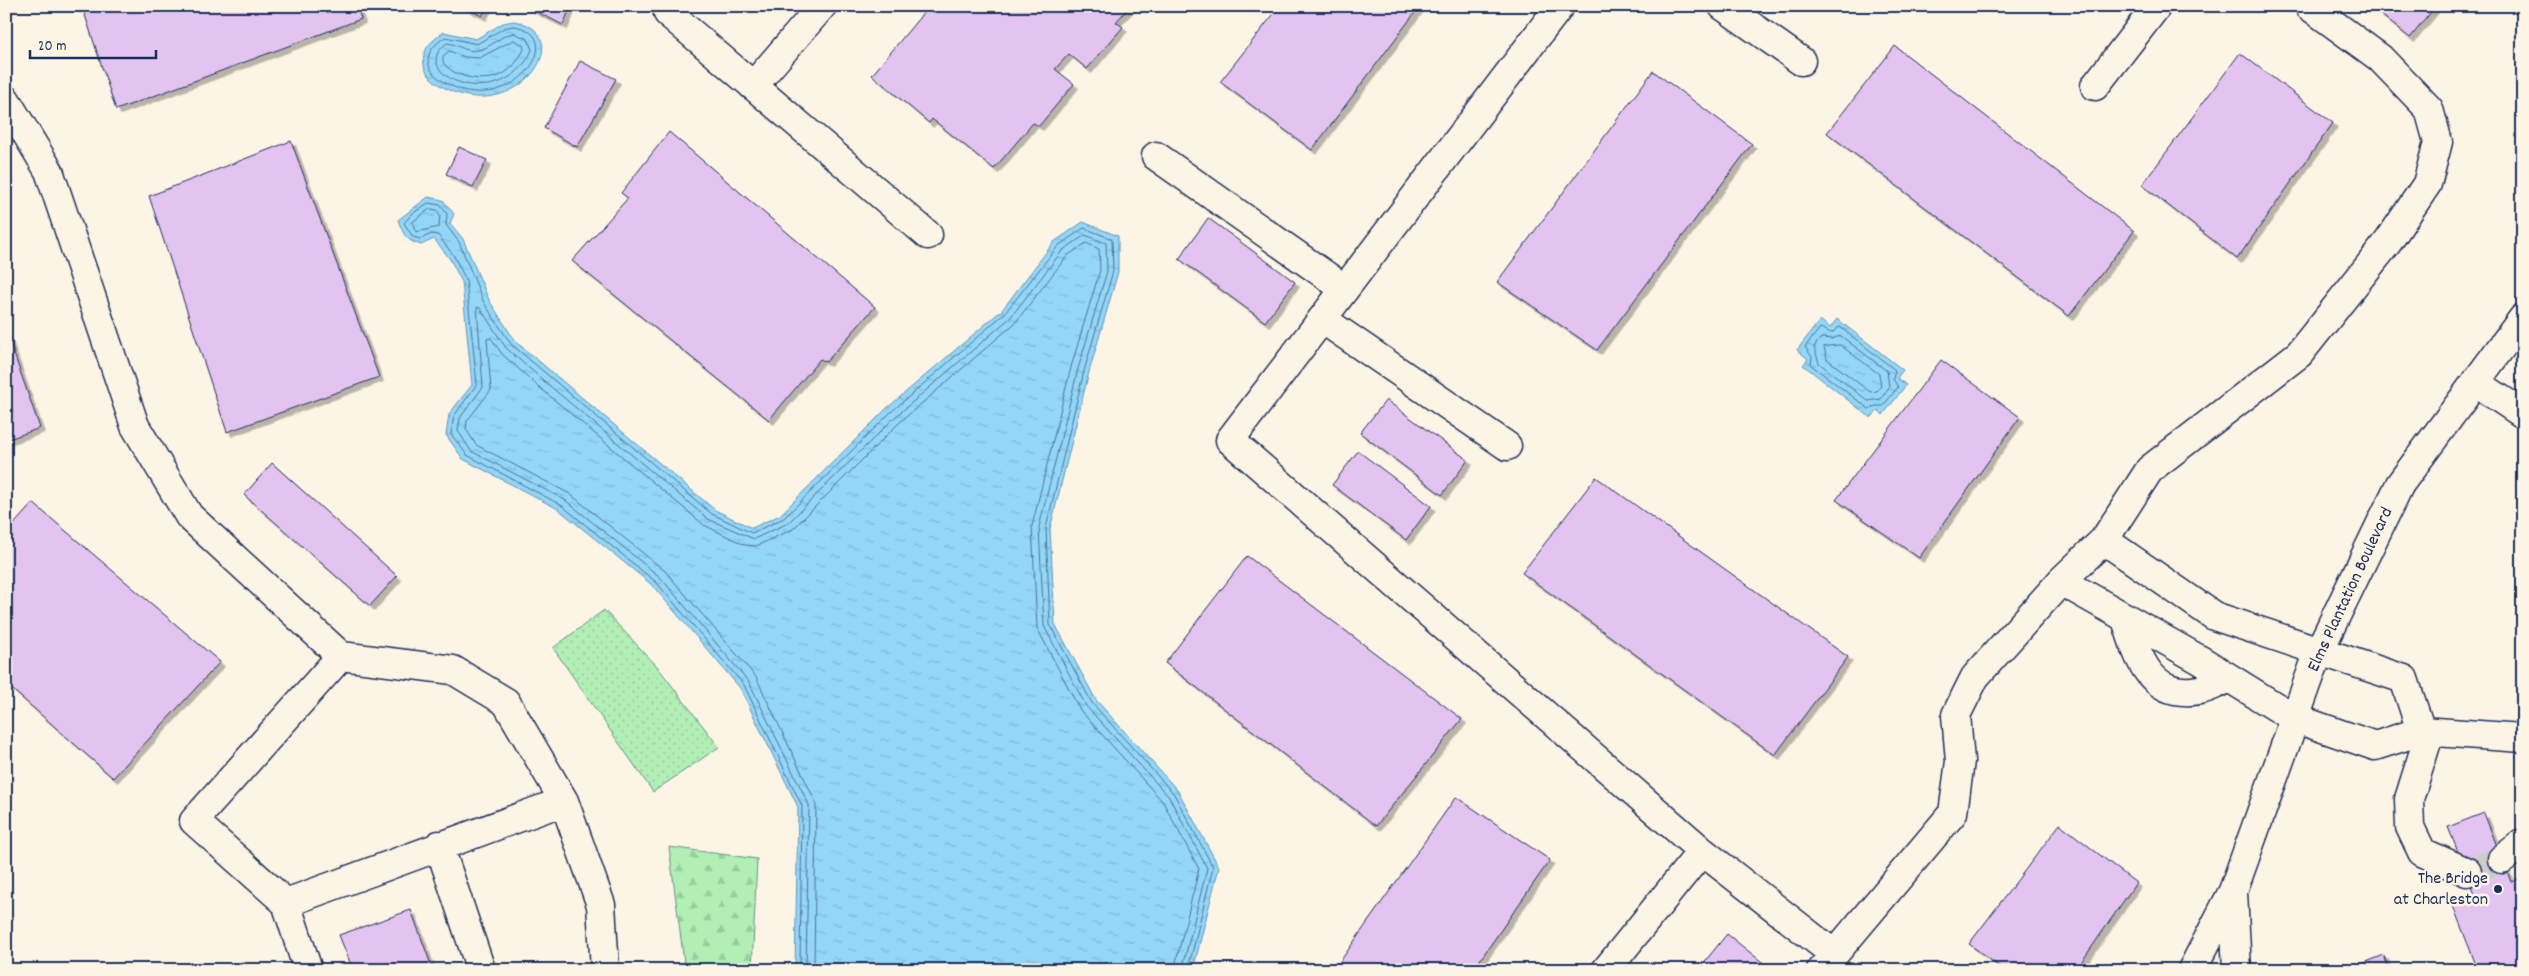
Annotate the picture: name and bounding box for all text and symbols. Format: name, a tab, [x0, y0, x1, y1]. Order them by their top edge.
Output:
scale bar	[30, 28, 156, 60]
text: 20 m	[38, 36, 66, 58]
street label: Elms Plantation Boulevard	[2302, 504, 2400, 676]
place label: The Bridge at Charleston	[2394, 867, 2488, 913]
marker: The Bridge at Charleston	[2492, 883, 2504, 895]

